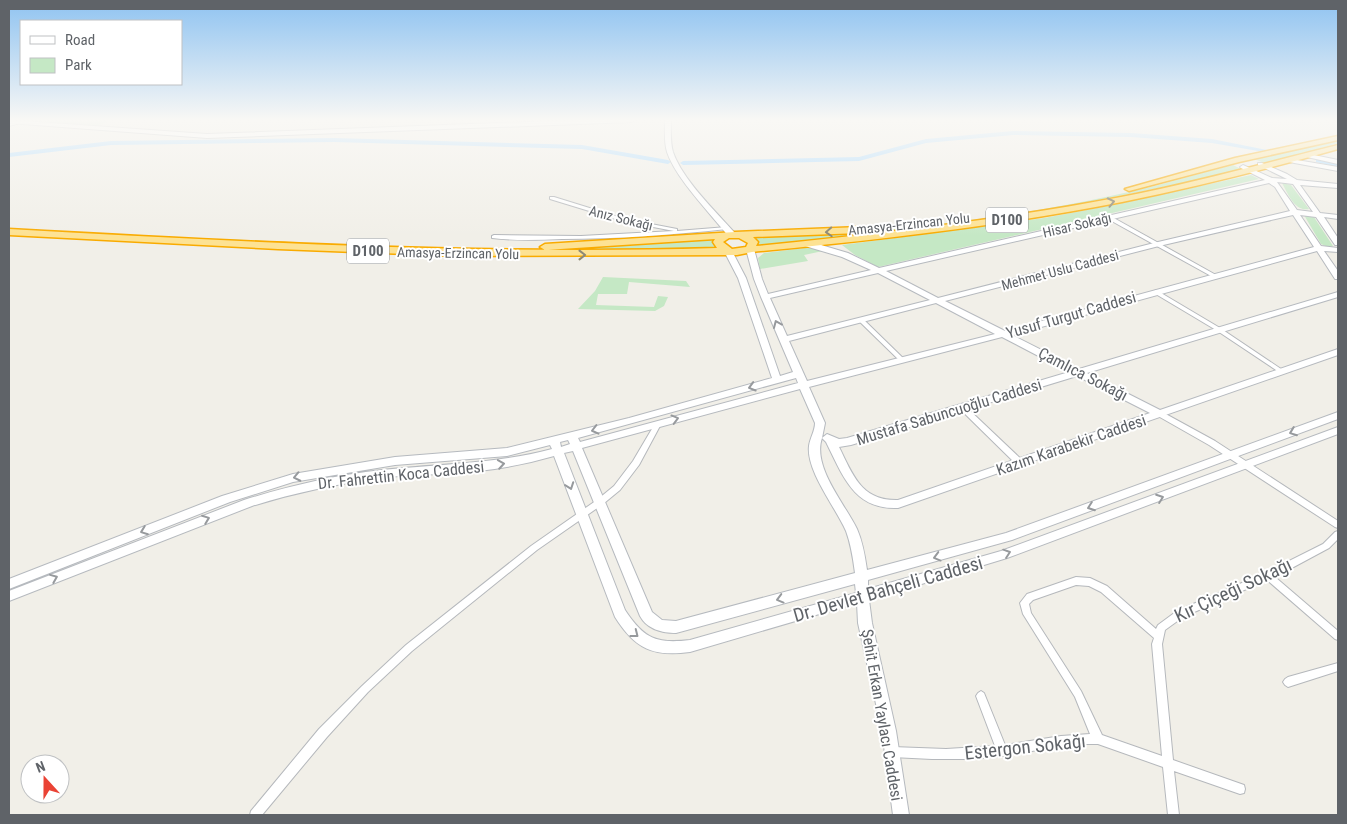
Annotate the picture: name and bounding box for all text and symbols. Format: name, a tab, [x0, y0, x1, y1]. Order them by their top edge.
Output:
legend	[20, 20, 182, 85]
text: Road	[65, 31, 95, 49]
text: Park	[65, 56, 92, 74]
one-way arrow	[1106, 197, 1115, 207]
street label: Anız Sokağı	[588, 202, 654, 234]
road number: D100	[986, 208, 1028, 232]
street label: Hisar Sokağı	[1041, 209, 1113, 241]
street label: Amasya-Erzincan Yolu	[847, 210, 971, 238]
one-way arrow	[825, 226, 833, 237]
road number: D100	[347, 238, 389, 264]
street label: Amasya-Erzincan Yolu	[397, 244, 519, 262]
street label: Mehmet Uslu Caddesi	[1000, 247, 1120, 293]
one-way arrow	[578, 250, 586, 260]
street label: Yusuf Turgut Caddesi	[1004, 287, 1138, 343]
one-way arrow	[772, 320, 783, 329]
street label: Çamlıca Sokağı	[1035, 343, 1131, 405]
street label: Mustafa Sabuncuoğlu Caddesi	[854, 375, 1044, 449]
one-way arrow	[747, 381, 756, 392]
street label: Kazım Karabekir Caddesi	[993, 410, 1149, 480]
one-way arrow	[671, 414, 680, 425]
one-way arrow	[590, 424, 599, 435]
one-way arrow	[1289, 426, 1297, 436]
street label: Dr. Fahrettin Koca Caddesi	[317, 457, 485, 493]
one-way arrow	[497, 459, 506, 469]
one-way arrow	[292, 472, 301, 482]
one-way arrow	[564, 482, 574, 490]
one-way arrow	[1155, 494, 1164, 504]
one-way arrow	[1087, 501, 1096, 511]
one-way arrow	[201, 515, 209, 525]
one-way arrow	[140, 525, 148, 535]
one-way arrow	[1003, 549, 1011, 559]
street label: Dr. Devlet Bahçeli Caddesi	[791, 551, 985, 627]
one-way arrow	[933, 551, 941, 561]
street label: Kır Çiçeği Sokağı	[1171, 553, 1295, 627]
one-way arrow	[49, 574, 58, 584]
one-way arrow	[775, 593, 784, 604]
one-way arrow	[629, 628, 639, 637]
street label: Şehit Erkan Yaylacı Caddesi	[858, 628, 906, 802]
street label: Estergon Sokağı	[963, 729, 1087, 765]
north arrow	[20, 754, 70, 804]
text: N	[33, 758, 47, 776]

